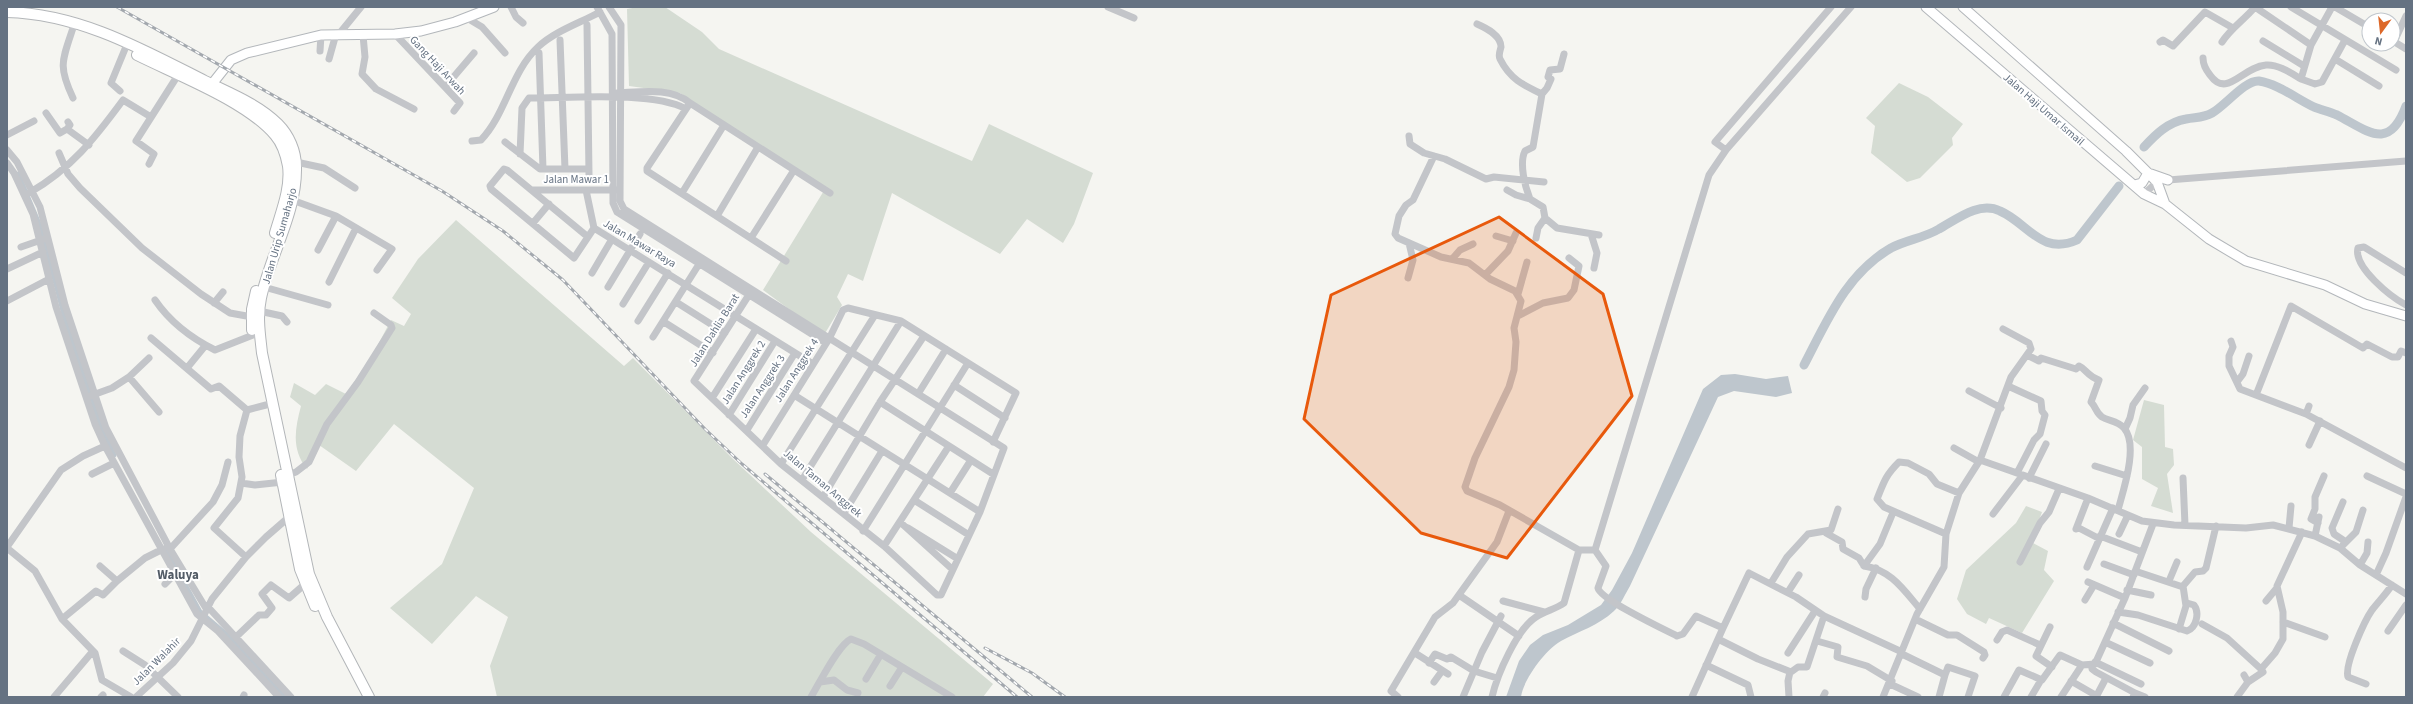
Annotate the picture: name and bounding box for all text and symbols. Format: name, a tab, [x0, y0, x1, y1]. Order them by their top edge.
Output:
north arrow	[2361, 12, 2401, 52]
street label: Gang Haji Arwah	[406, 33, 469, 98]
text: N	[2373, 33, 2384, 49]
street label: Jalan Haji Umar Ismail	[2000, 70, 2088, 149]
street label: Jalan Mawar 1	[543, 172, 609, 187]
street label: Jalan Urip Sumaharjo	[259, 186, 300, 286]
street label: Jalan Mawar Raya	[601, 216, 679, 271]
street label: Jalan Dahlia Barat	[686, 291, 743, 370]
street label: Jalan Anggrek 4	[771, 335, 822, 405]
street label: Jalan Anggrek 2	[718, 337, 769, 407]
street label: Jalan Anggrek 3	[736, 352, 789, 421]
street label: Jalan Taman Anggrek	[780, 446, 866, 521]
district label: Waluya	[157, 566, 199, 584]
street label: Jalan Walahir	[129, 634, 184, 689]

